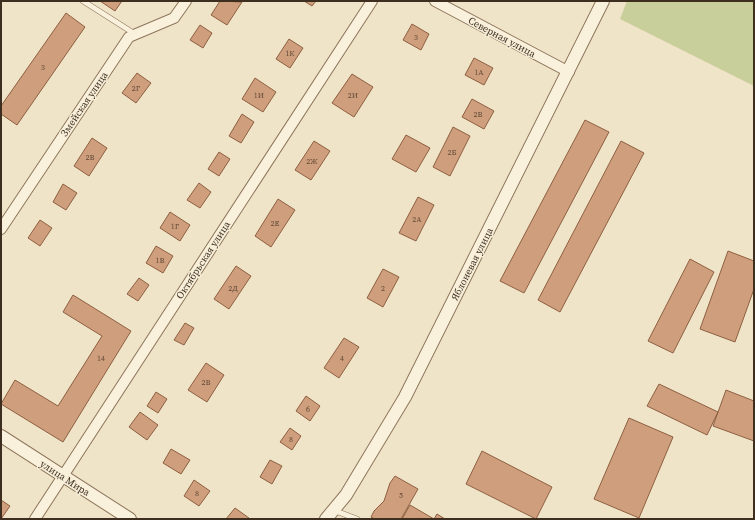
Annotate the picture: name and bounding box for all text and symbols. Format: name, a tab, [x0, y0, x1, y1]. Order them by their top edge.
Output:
street label: Северная улица	[466, 14, 539, 61]
house number: 3	[414, 32, 418, 43]
house number: 1К	[285, 48, 295, 59]
house number: 3	[41, 62, 45, 73]
house number: 1А	[474, 67, 484, 78]
street label: Змейская улица	[58, 68, 111, 139]
house number: 2Г	[132, 83, 141, 94]
house number: 1И	[254, 90, 265, 101]
house number: 2И	[348, 90, 359, 101]
house number: 2В	[473, 109, 483, 120]
house number: 2Б	[448, 147, 457, 158]
house number: 2В	[85, 152, 95, 163]
house number: 2Ж	[306, 156, 318, 167]
house number: 2А	[412, 214, 422, 225]
street label: Октябрьская улица	[173, 218, 234, 301]
house number: 2Е	[271, 218, 280, 229]
house number: 1Г	[171, 221, 180, 232]
street label: Яблоневая улица	[448, 225, 496, 303]
house number: 1В	[155, 255, 165, 266]
house number: 2Д	[228, 283, 238, 294]
house number: 2	[381, 283, 385, 294]
house number: 14	[97, 353, 105, 364]
house number: 4	[340, 353, 344, 364]
house number: 2В	[201, 377, 211, 388]
house number: 6	[306, 404, 310, 415]
house number: 8	[289, 434, 293, 445]
street label: улица Мира	[38, 457, 93, 499]
house number: 8	[195, 488, 199, 499]
house number: 5	[399, 490, 403, 501]

